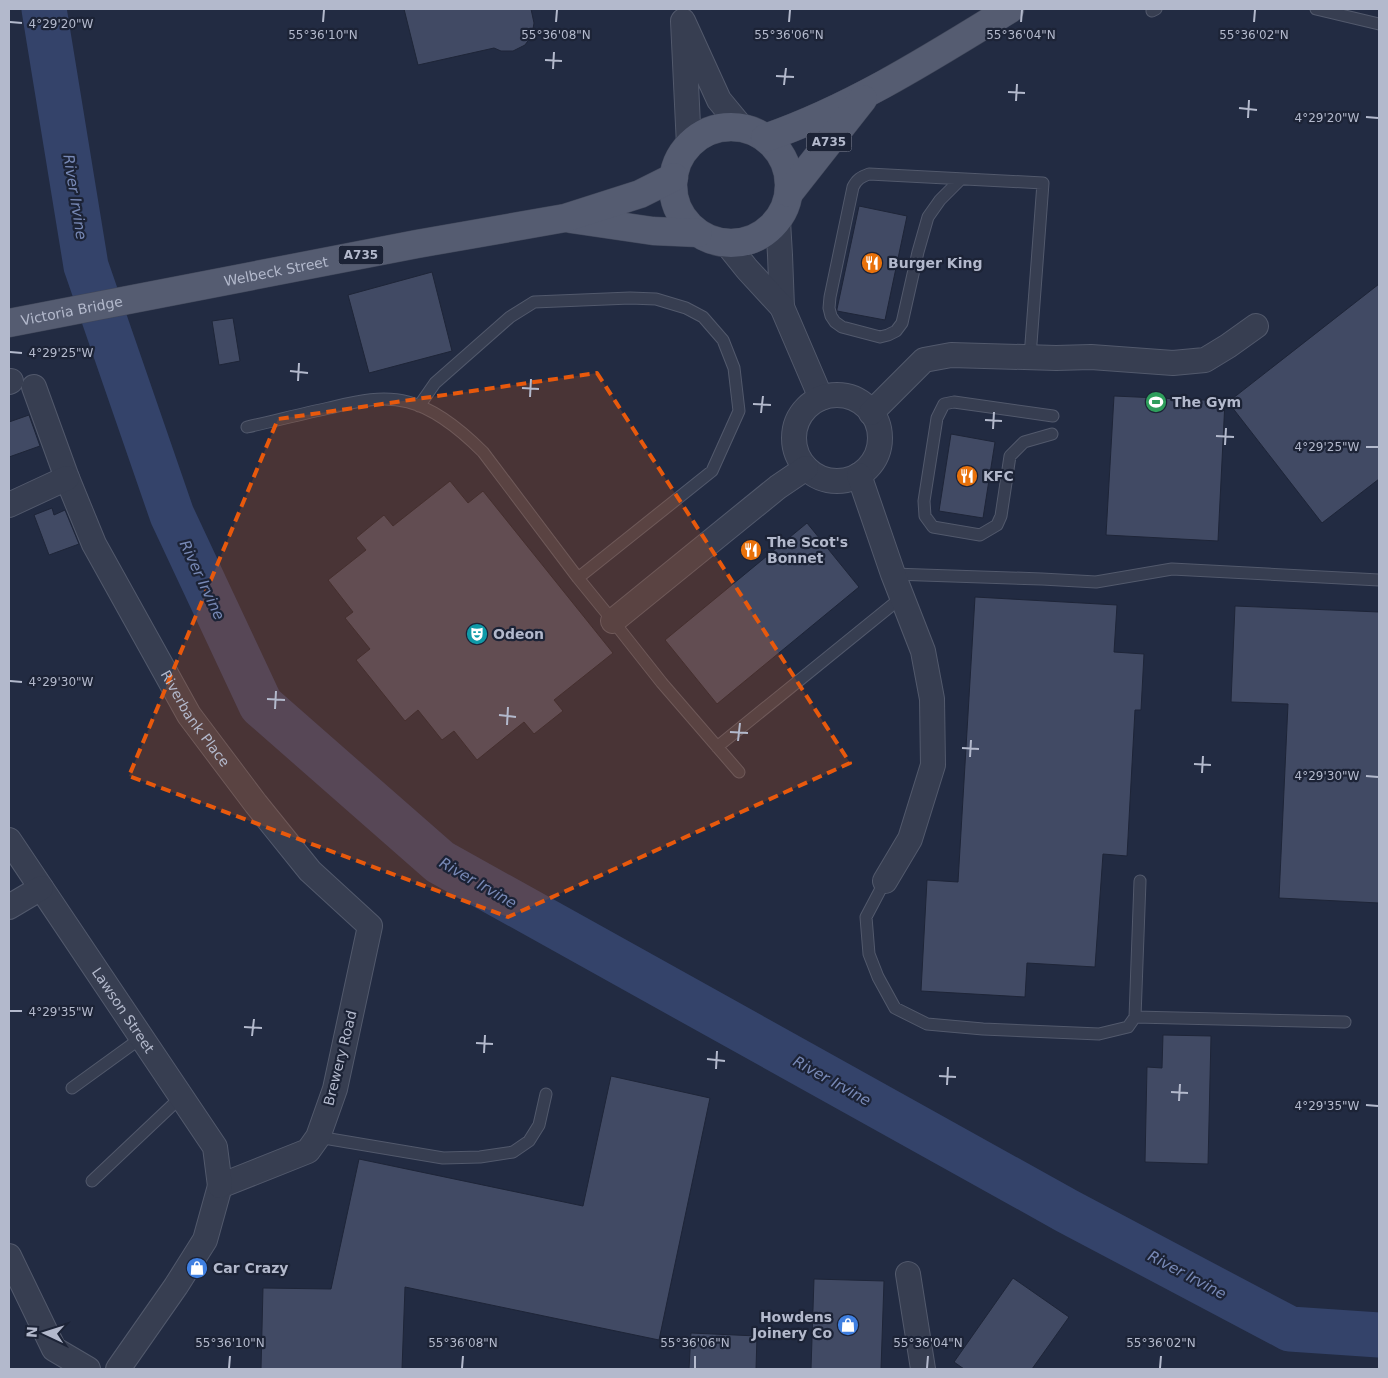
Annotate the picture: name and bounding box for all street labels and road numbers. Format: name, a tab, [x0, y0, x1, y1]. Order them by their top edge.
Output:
road number: A735	[806, 132, 852, 152]
road number: A735	[338, 246, 384, 264]
street label: Welbeck Street	[223, 253, 330, 289]
street label: Victoria Bridge	[20, 293, 124, 329]
street label: Riverbank Place	[158, 667, 233, 770]
street label: Lawson Street	[89, 964, 158, 1056]
street label: Brewery Road	[320, 1009, 360, 1107]

